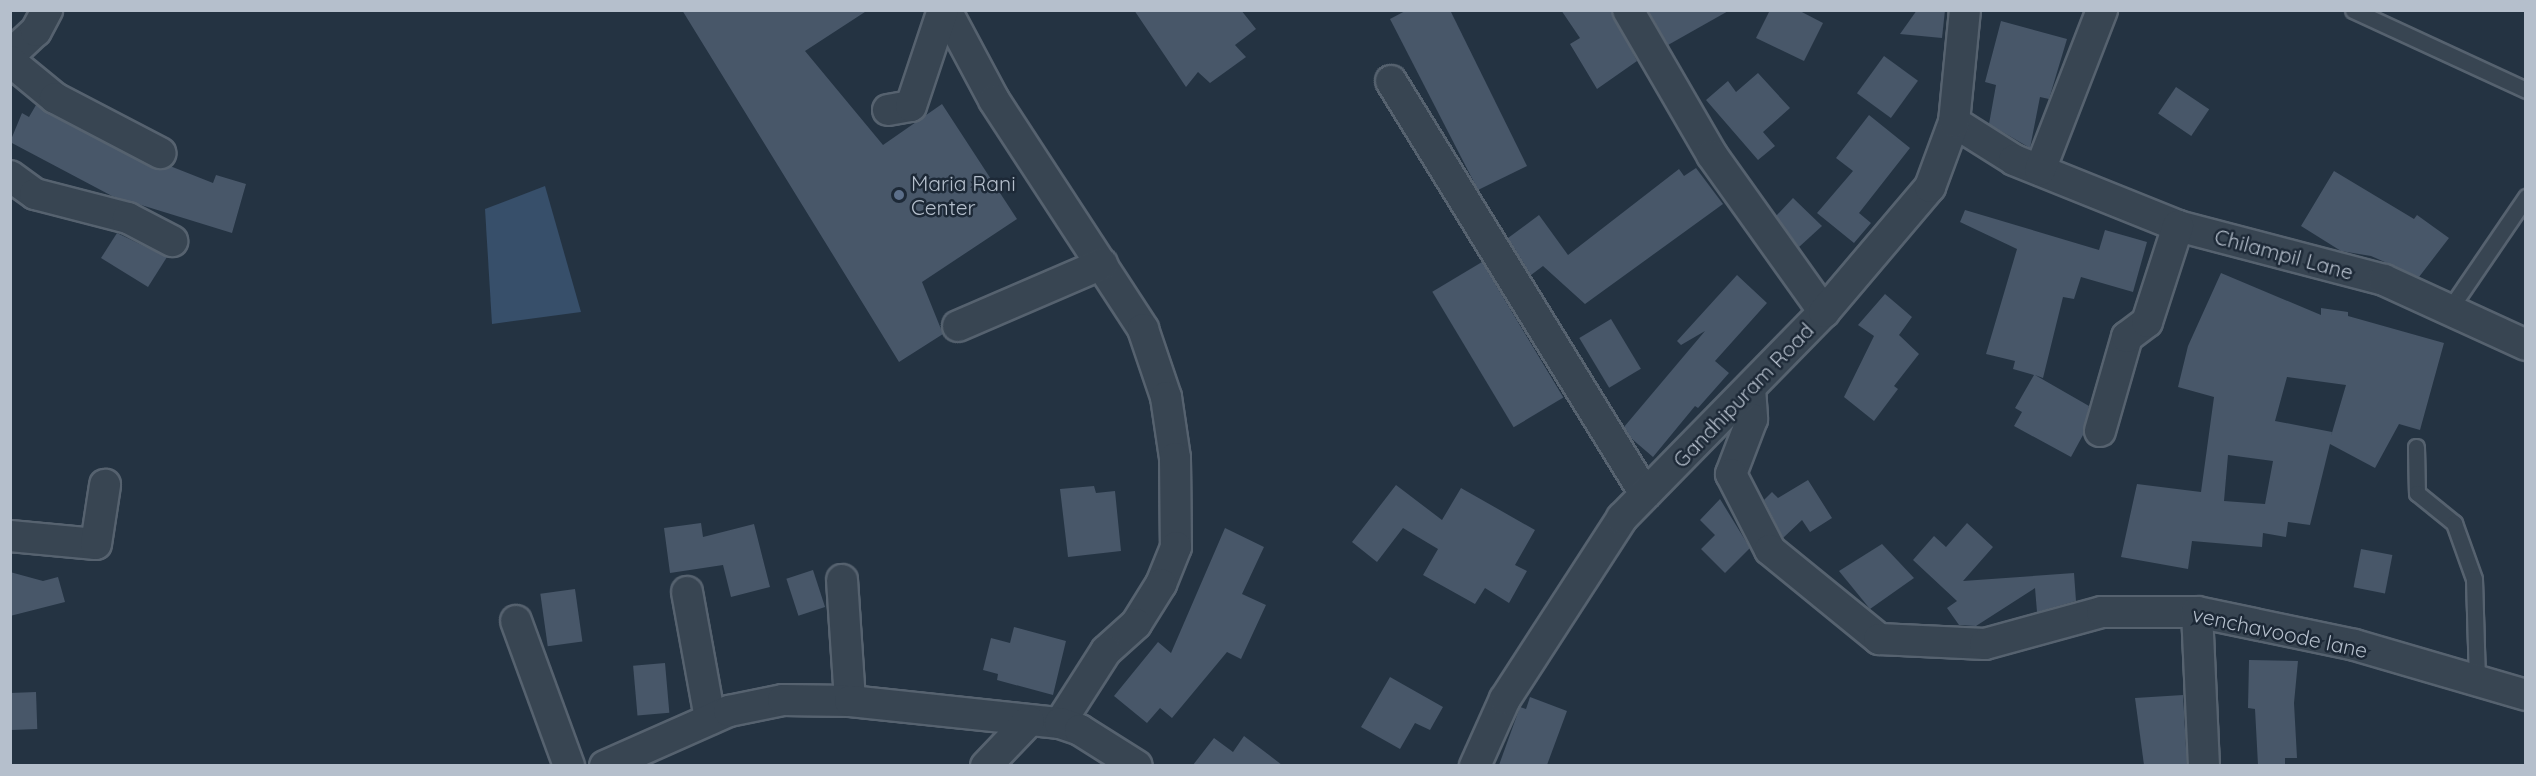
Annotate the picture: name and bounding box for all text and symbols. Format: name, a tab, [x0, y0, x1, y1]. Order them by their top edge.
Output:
place label: Maria Rani Center	[911, 170, 1016, 220]
marker: Maria Rani Center	[892, 188, 906, 202]
street label: Chilampil Lane	[2212, 223, 2356, 285]
street label: Gandhipuram Road	[1668, 318, 1818, 472]
street label: venchavoode lane	[2190, 601, 2370, 663]

